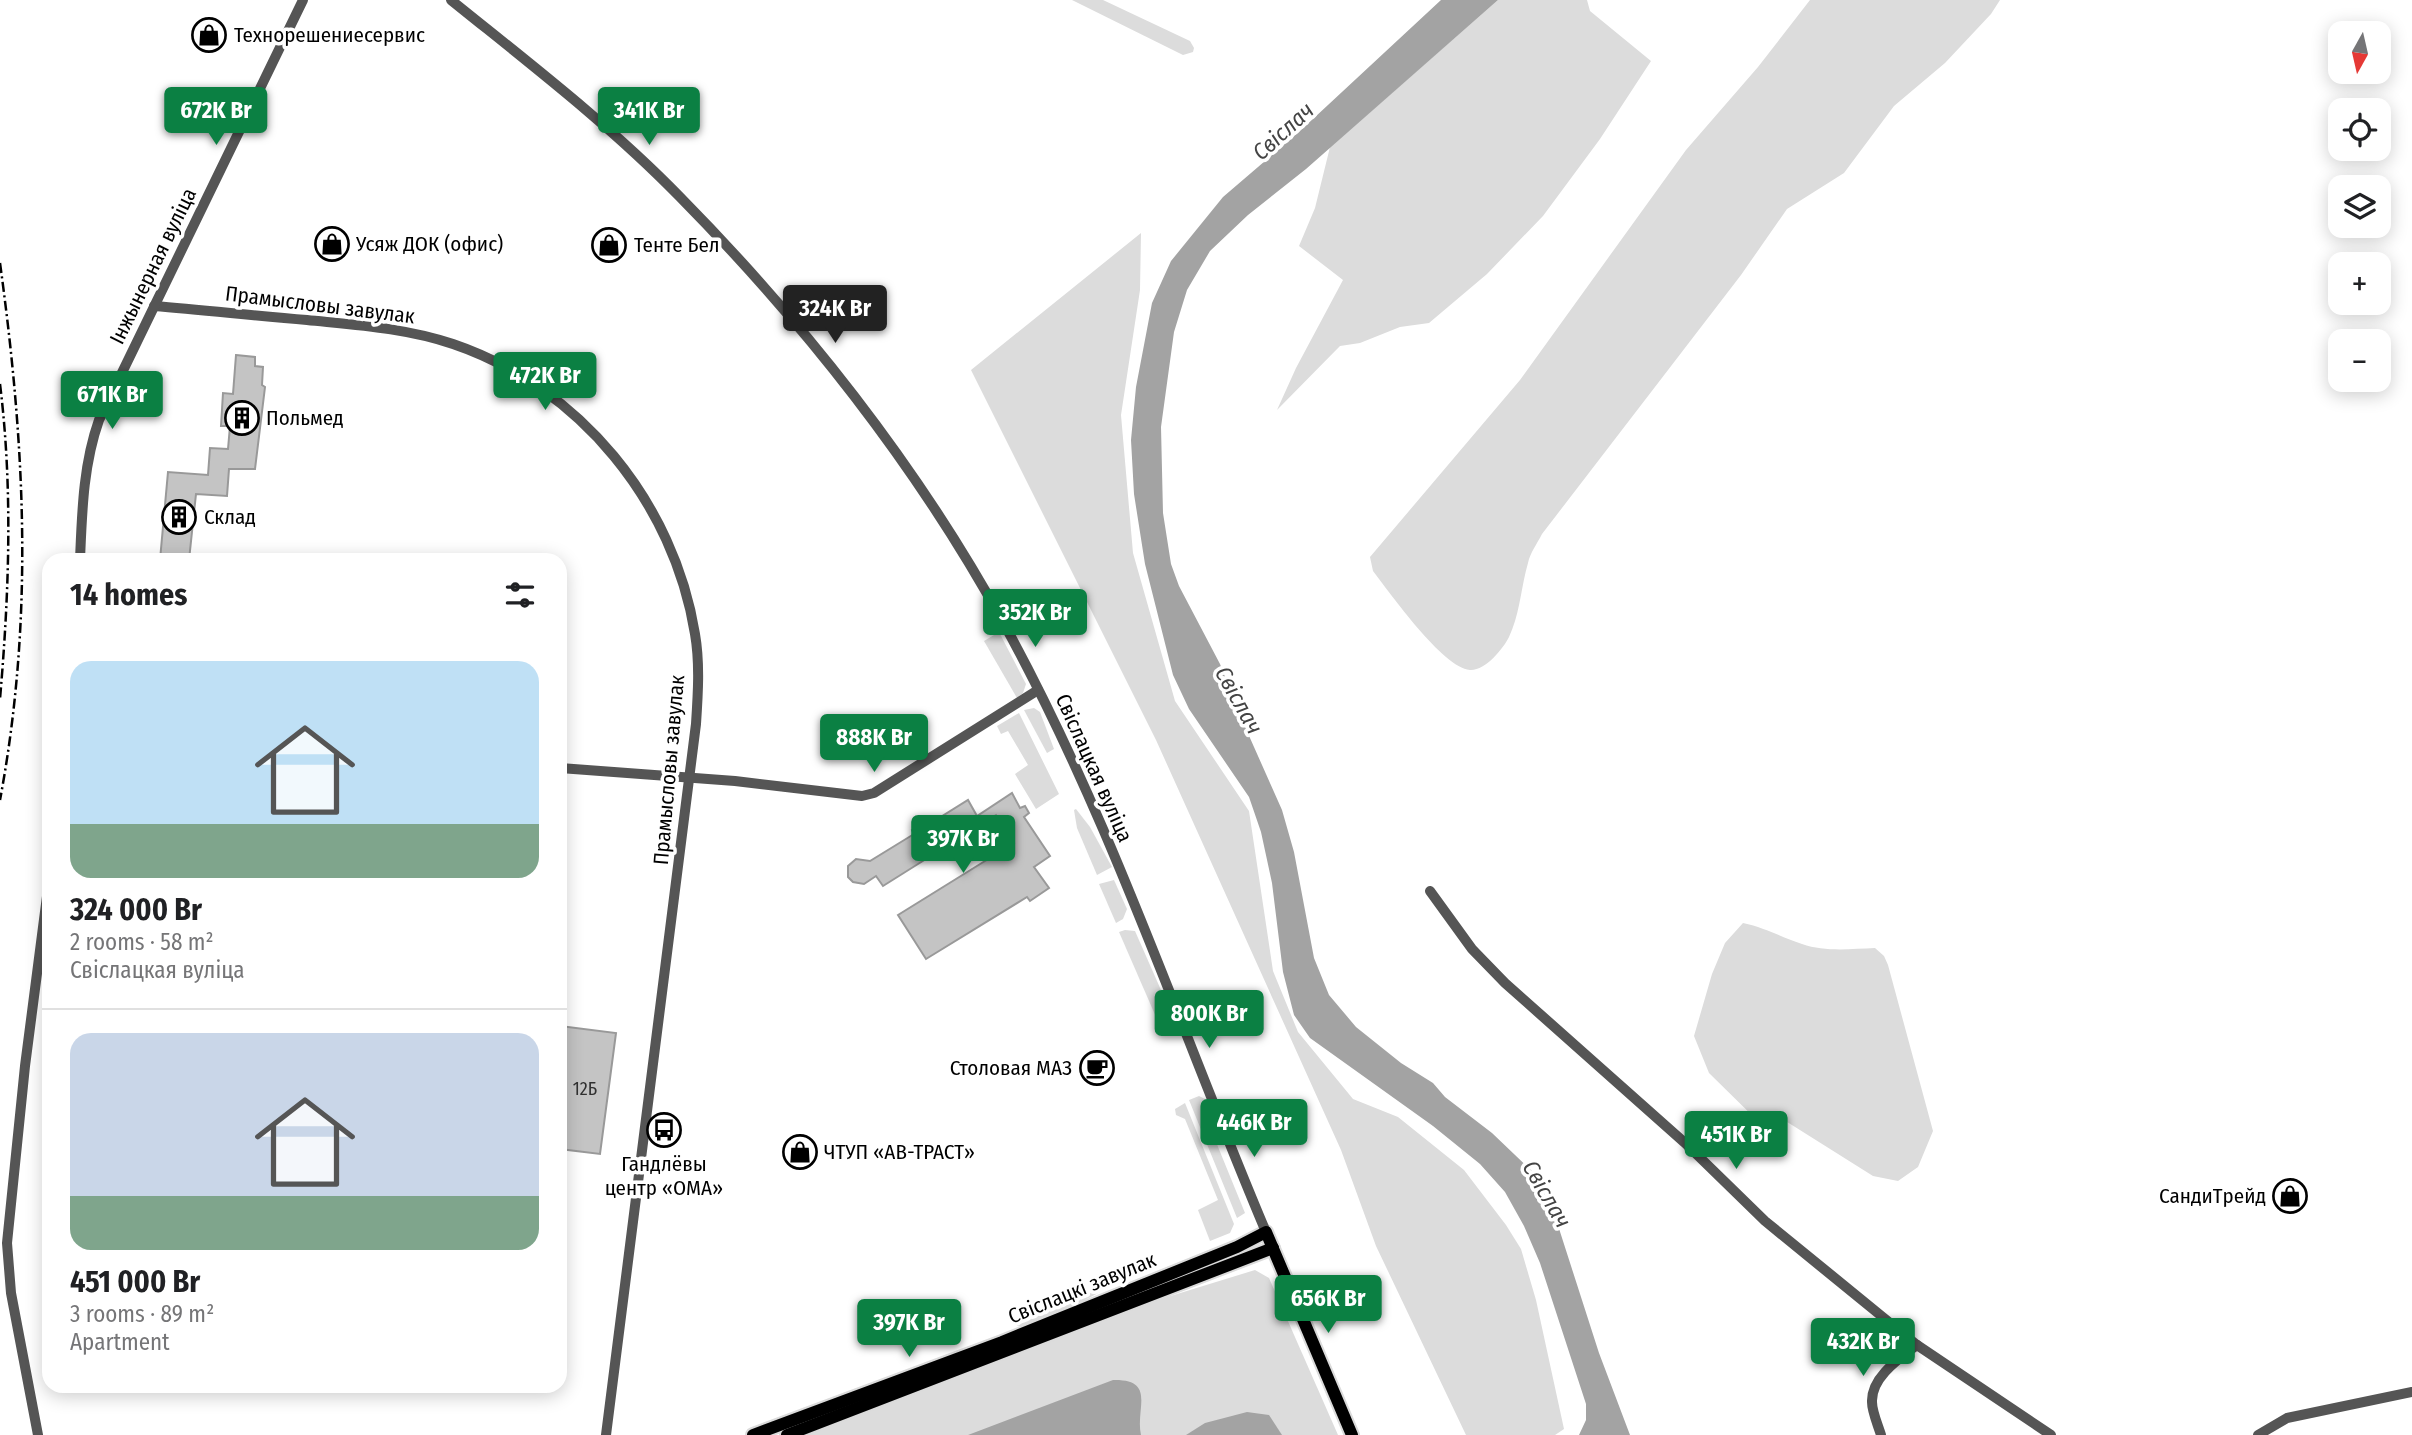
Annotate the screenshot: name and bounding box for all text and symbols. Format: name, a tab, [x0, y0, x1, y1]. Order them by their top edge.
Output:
shop icon: Технорешениесервис	[190, 16, 228, 54]
north arrow	[2328, 21, 2390, 84]
map controls	[2328, 21, 2391, 392]
place label: Технорешениесервис	[234, 22, 425, 48]
pin: 672K Br	[151, 88, 281, 147]
pin: 341K Br	[584, 88, 714, 147]
text: 672K Br	[180, 96, 252, 124]
text: 341K Br	[614, 96, 684, 124]
water label: Свіслач	[1246, 96, 1320, 166]
button: locate	[2328, 98, 2391, 161]
button: layers	[2328, 175, 2391, 238]
street label: Інжынерная вуліца	[104, 184, 202, 348]
shop icon: Усяж ДОК (офис)	[313, 225, 351, 263]
shop icon: Тенте Бел	[590, 226, 628, 264]
place label: Усяж ДОК (офис)	[355, 231, 503, 257]
place label: Тенте Бел	[634, 232, 719, 258]
button: +	[2328, 252, 2391, 315]
street label: Прамысловы завулак	[224, 280, 416, 330]
pin: 324K Br	[770, 286, 900, 345]
text: 324K Br	[799, 294, 871, 322]
button: −	[2328, 329, 2391, 392]
pin: 472K Br	[480, 352, 610, 412]
text: 472K Br	[509, 361, 581, 389]
pin: 671K Br	[47, 372, 177, 431]
text: 671K Br	[77, 380, 147, 408]
building icon: Польмед	[223, 399, 261, 437]
place label: Польмед	[266, 405, 344, 431]
building icon: Склад	[160, 498, 198, 536]
place label: Склад	[204, 504, 256, 530]
icon: filters	[501, 576, 539, 614]
text: 14 homes	[70, 577, 187, 613]
pin: 352K Br	[970, 590, 1100, 649]
text: 352K Br	[999, 598, 1071, 626]
water label: Свіслач	[1209, 661, 1269, 739]
street label: Прамысловы завулак	[648, 674, 690, 866]
street label: Свіслацкая вуліца	[1050, 690, 1138, 846]
icon: home	[242, 707, 368, 833]
pin: 888K Br	[809, 714, 939, 774]
text: 888K Br	[836, 723, 912, 751]
pin: 397K Br	[898, 816, 1028, 875]
text: 397K Br	[927, 824, 999, 852]
text: 324 000 Br	[70, 892, 202, 928]
text: 2 rooms · 58 m²	[70, 928, 214, 956]
text: Свіслацкая вуліца	[70, 956, 245, 984]
pin: 800K Br	[1144, 990, 1274, 1050]
text: 800K Br	[1171, 999, 1247, 1027]
cafe icon: Столовая МАЗ	[1078, 1049, 1116, 1087]
place label: Столовая МАЗ	[950, 1055, 1072, 1081]
house number: 12Б	[573, 1078, 597, 1100]
icon: home	[242, 1079, 368, 1205]
pin: 446K Br	[1189, 1100, 1319, 1159]
text: 446K Br	[1216, 1108, 1292, 1136]
bus stop icon: Гандлёвы центр «ОМА»	[645, 1111, 683, 1149]
pin: 451K Br	[1671, 1112, 1801, 1171]
text: 451K Br	[1701, 1120, 1771, 1148]
shop icon: ЧТУП «АВ-ТРАСТ»	[781, 1133, 819, 1171]
place label: ЧТУП «АВ-ТРАСТ»	[824, 1139, 975, 1165]
place label: Гандлёвы центр «ОМА»	[605, 1151, 723, 1201]
water label: Свіслач	[1517, 1155, 1577, 1233]
shop icon: СандиТрейд	[2271, 1177, 2309, 1215]
place label: СандиТрейд	[2159, 1183, 2266, 1209]
street label: Свіслацкі завулак	[1004, 1246, 1160, 1330]
text: 451 000 Br	[70, 1264, 200, 1300]
pin: 656K Br	[1263, 1276, 1393, 1335]
text: 656K Br	[1291, 1284, 1365, 1312]
text: 3 rooms · 89 m²	[70, 1300, 214, 1328]
pin: 397K Br	[844, 1300, 974, 1359]
text: 397K Br	[873, 1308, 945, 1336]
pin: 432K Br	[1798, 1318, 1928, 1378]
text: 432K Br	[1827, 1327, 1899, 1355]
text: Apartment	[70, 1328, 170, 1356]

